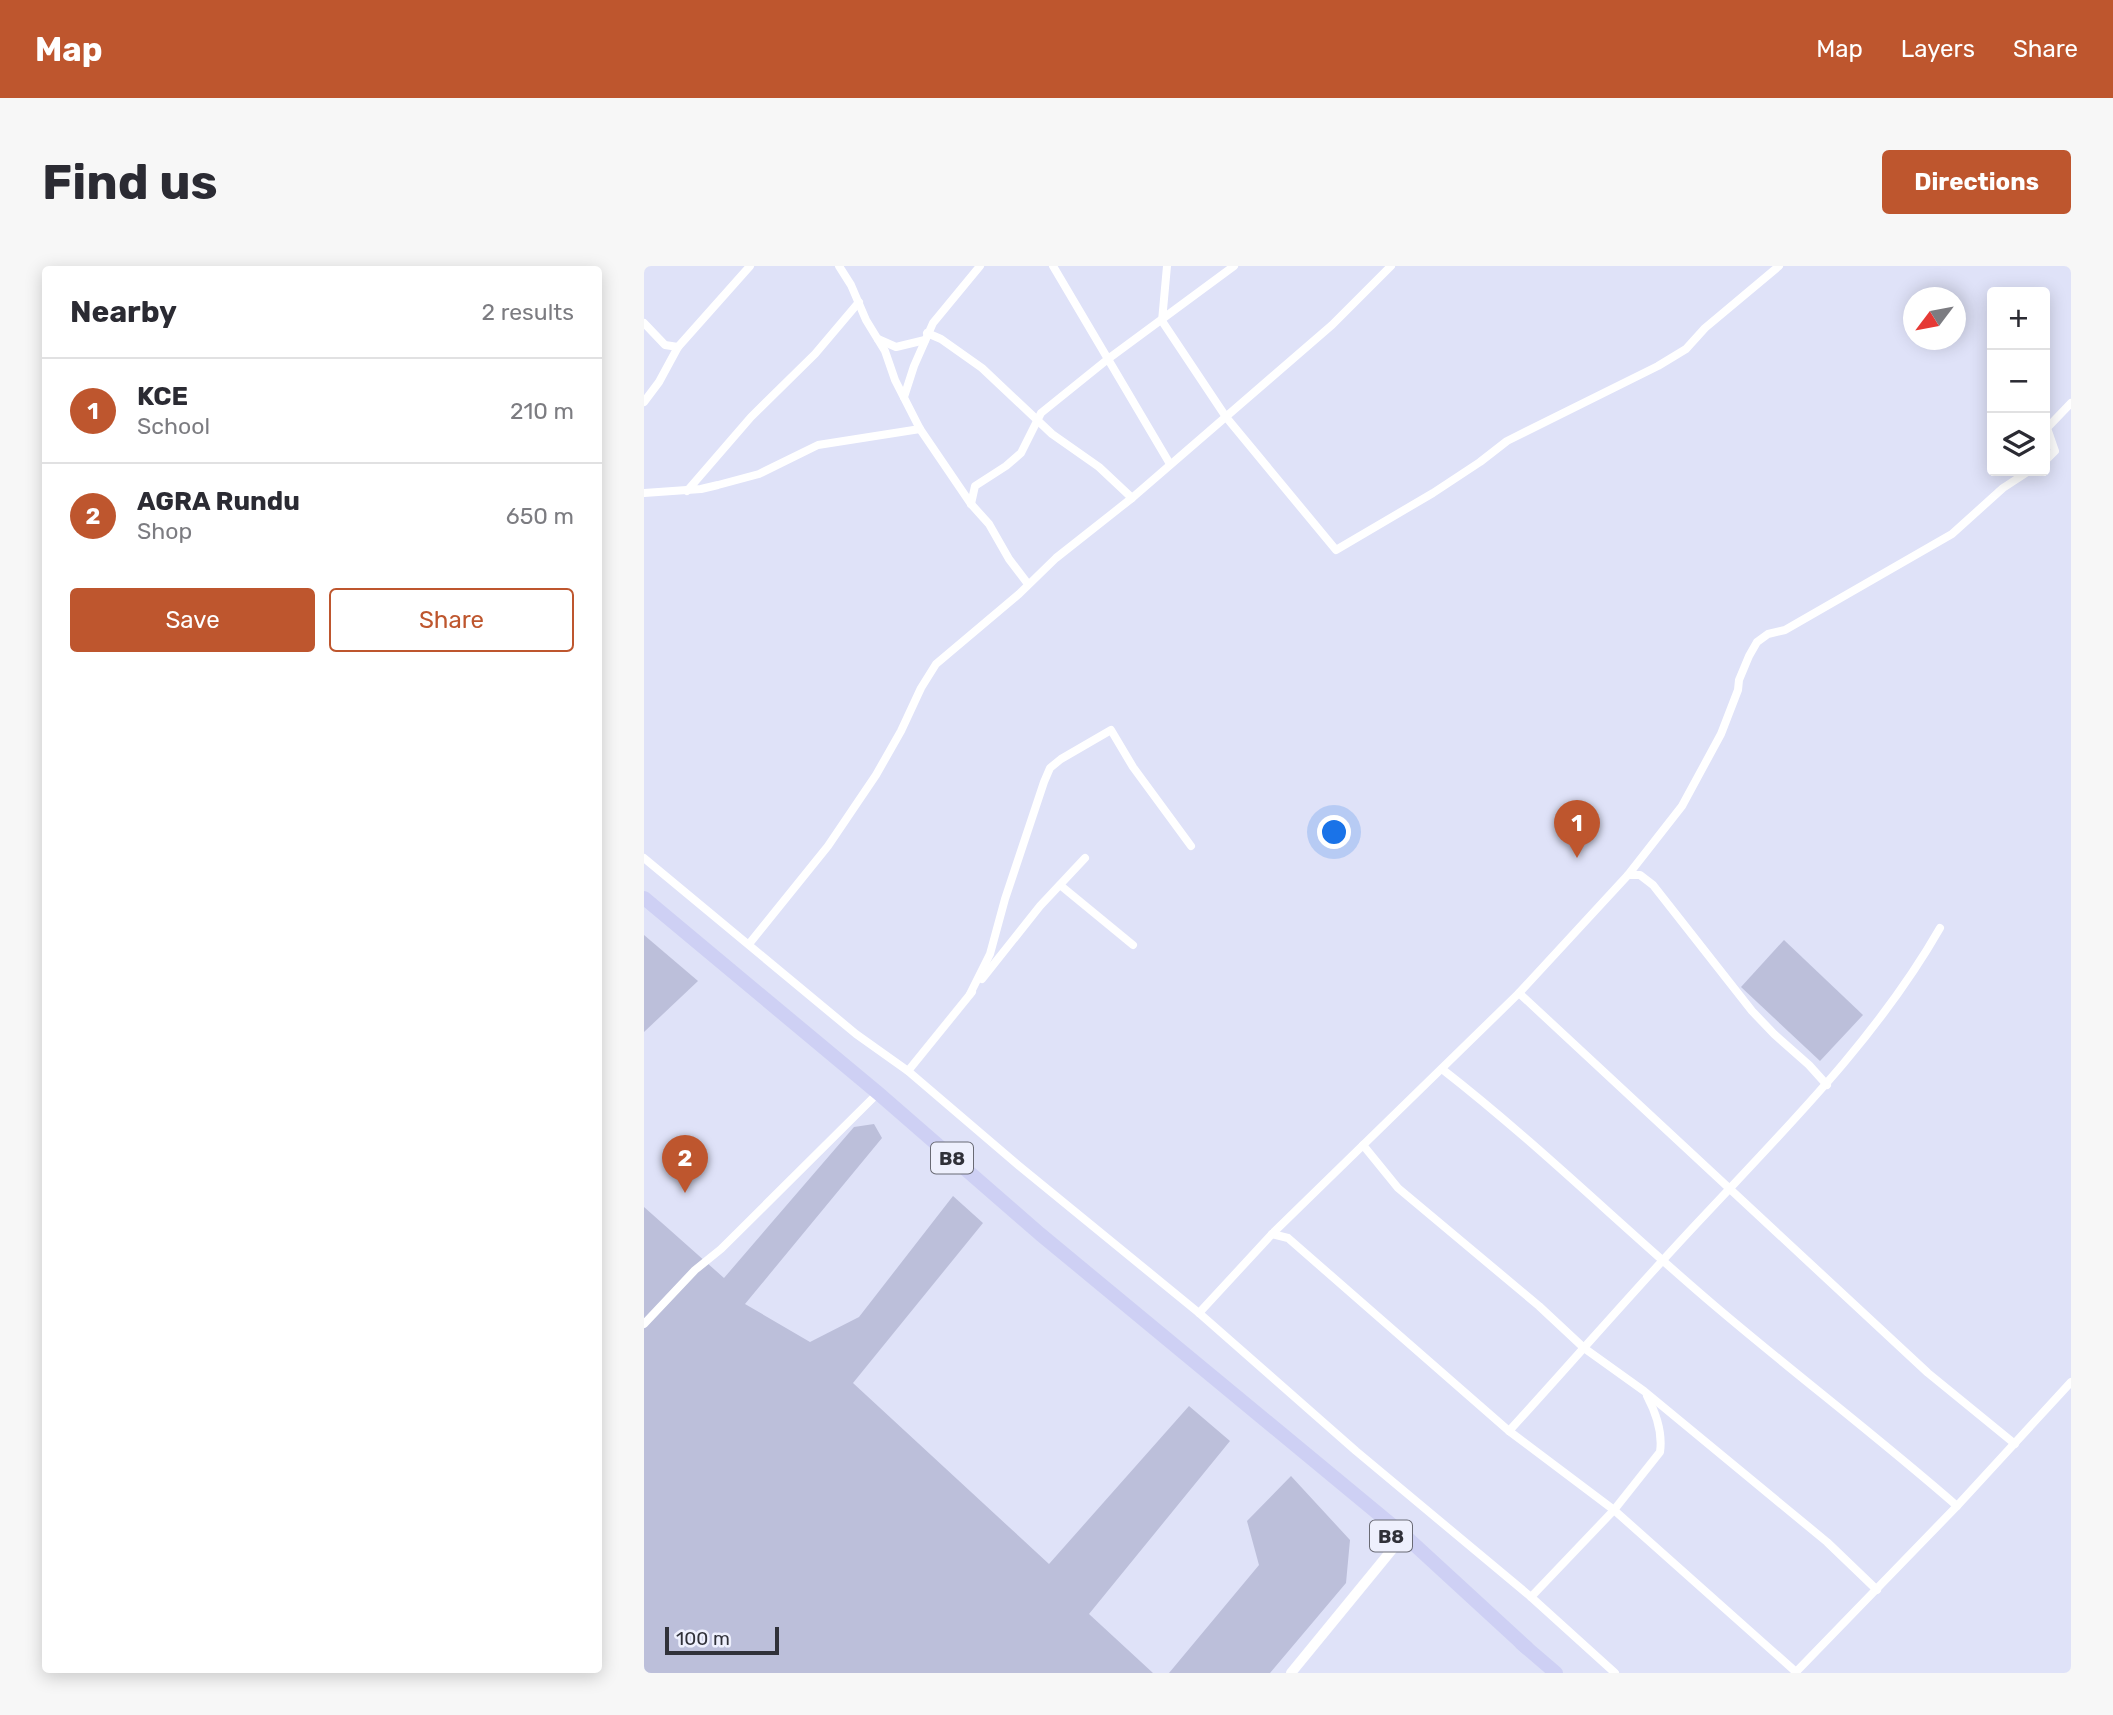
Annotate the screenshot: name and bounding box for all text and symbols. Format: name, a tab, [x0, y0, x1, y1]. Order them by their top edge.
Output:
text: Map	[35, 30, 103, 69]
text: Map	[1816, 35, 1863, 63]
text: Layers	[1901, 35, 1975, 63]
text: Share	[2013, 35, 2078, 63]
button: Directions	[1882, 150, 2071, 214]
text: Find us	[42, 153, 218, 211]
north arrow	[1903, 287, 1966, 350]
map controls	[1987, 287, 2050, 476]
button: +	[1987, 287, 2050, 350]
text: Nearby	[70, 294, 177, 330]
text: 2 results	[482, 298, 574, 326]
button: −	[1987, 350, 2050, 413]
text: KCE	[137, 381, 188, 412]
text: 1	[87, 397, 99, 425]
text: 210 m	[510, 397, 574, 425]
text: School	[137, 412, 210, 440]
button: layers	[1987, 413, 2050, 476]
text: AGRA Rundu	[137, 486, 300, 517]
text: 2	[86, 502, 100, 530]
text: 650 m	[506, 502, 574, 530]
text: Shop	[137, 517, 192, 545]
button: Save	[70, 588, 315, 652]
button: Share	[329, 588, 574, 652]
pin: 1	[1554, 800, 1600, 858]
your location	[1317, 815, 1351, 849]
pin: 2	[662, 1135, 708, 1193]
road number: B8	[931, 1142, 973, 1174]
road number: B8	[1370, 1520, 1412, 1552]
scale bar	[665, 1624, 779, 1656]
text: 100 m	[676, 1627, 730, 1650]

